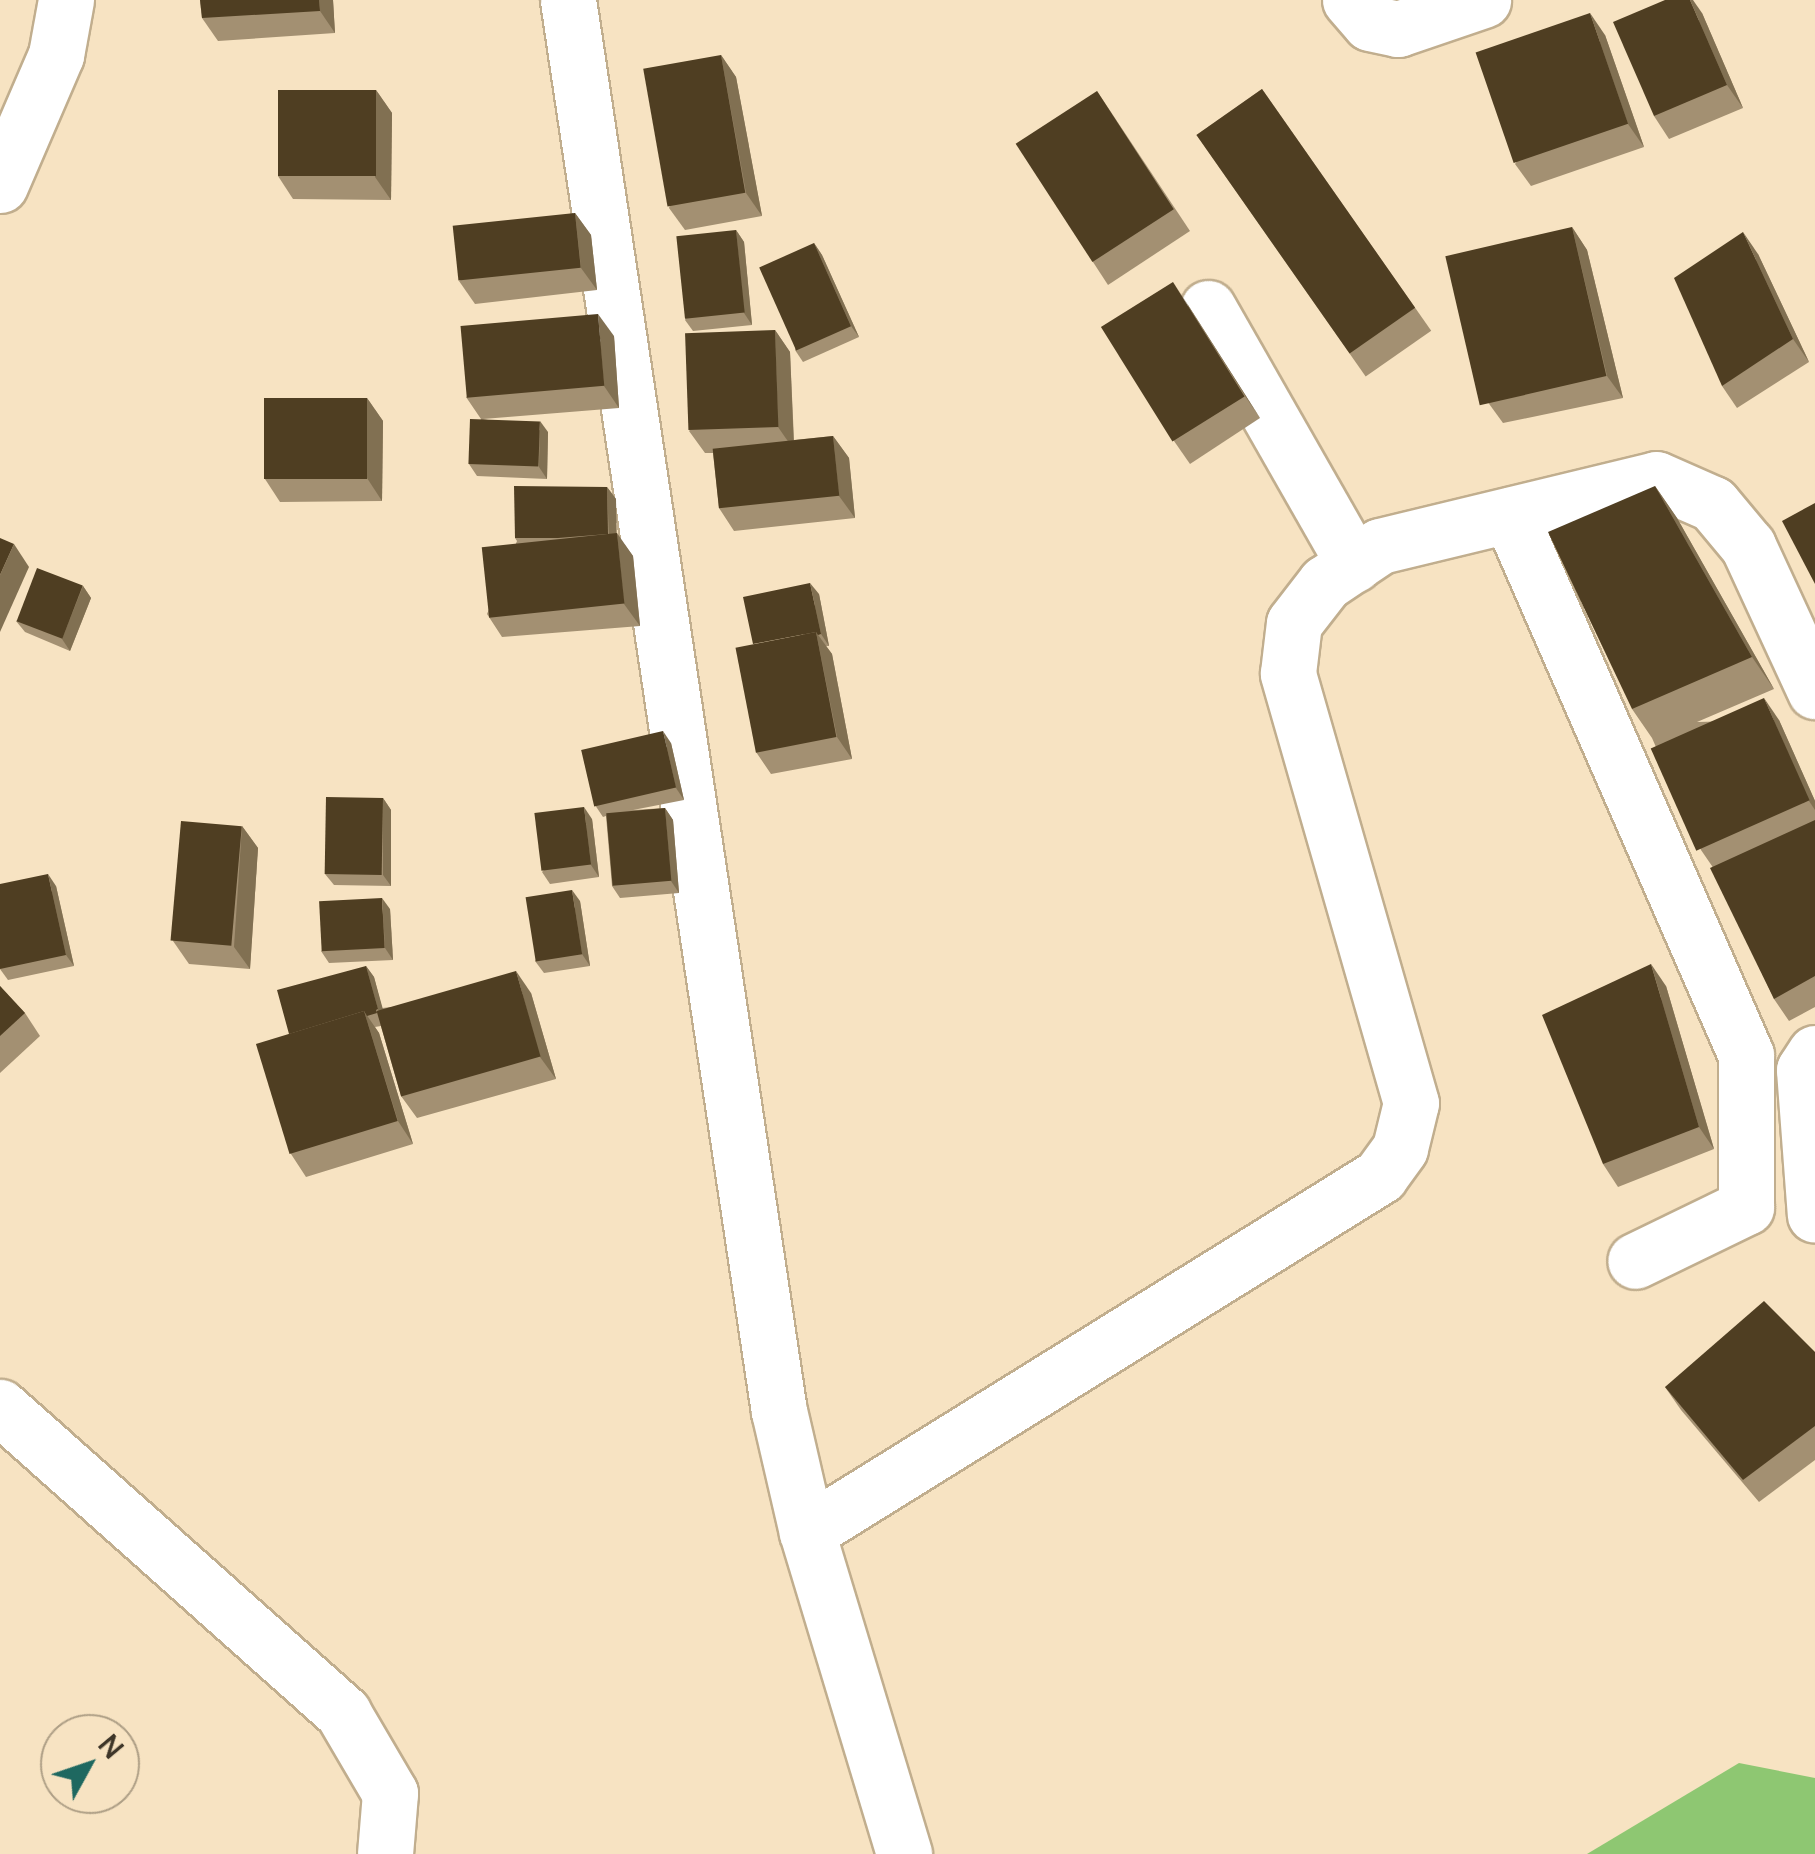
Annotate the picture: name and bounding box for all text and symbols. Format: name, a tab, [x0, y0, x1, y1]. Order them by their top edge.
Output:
north arrow	[40, 1714, 140, 1814]
text: N	[90, 1726, 132, 1766]

